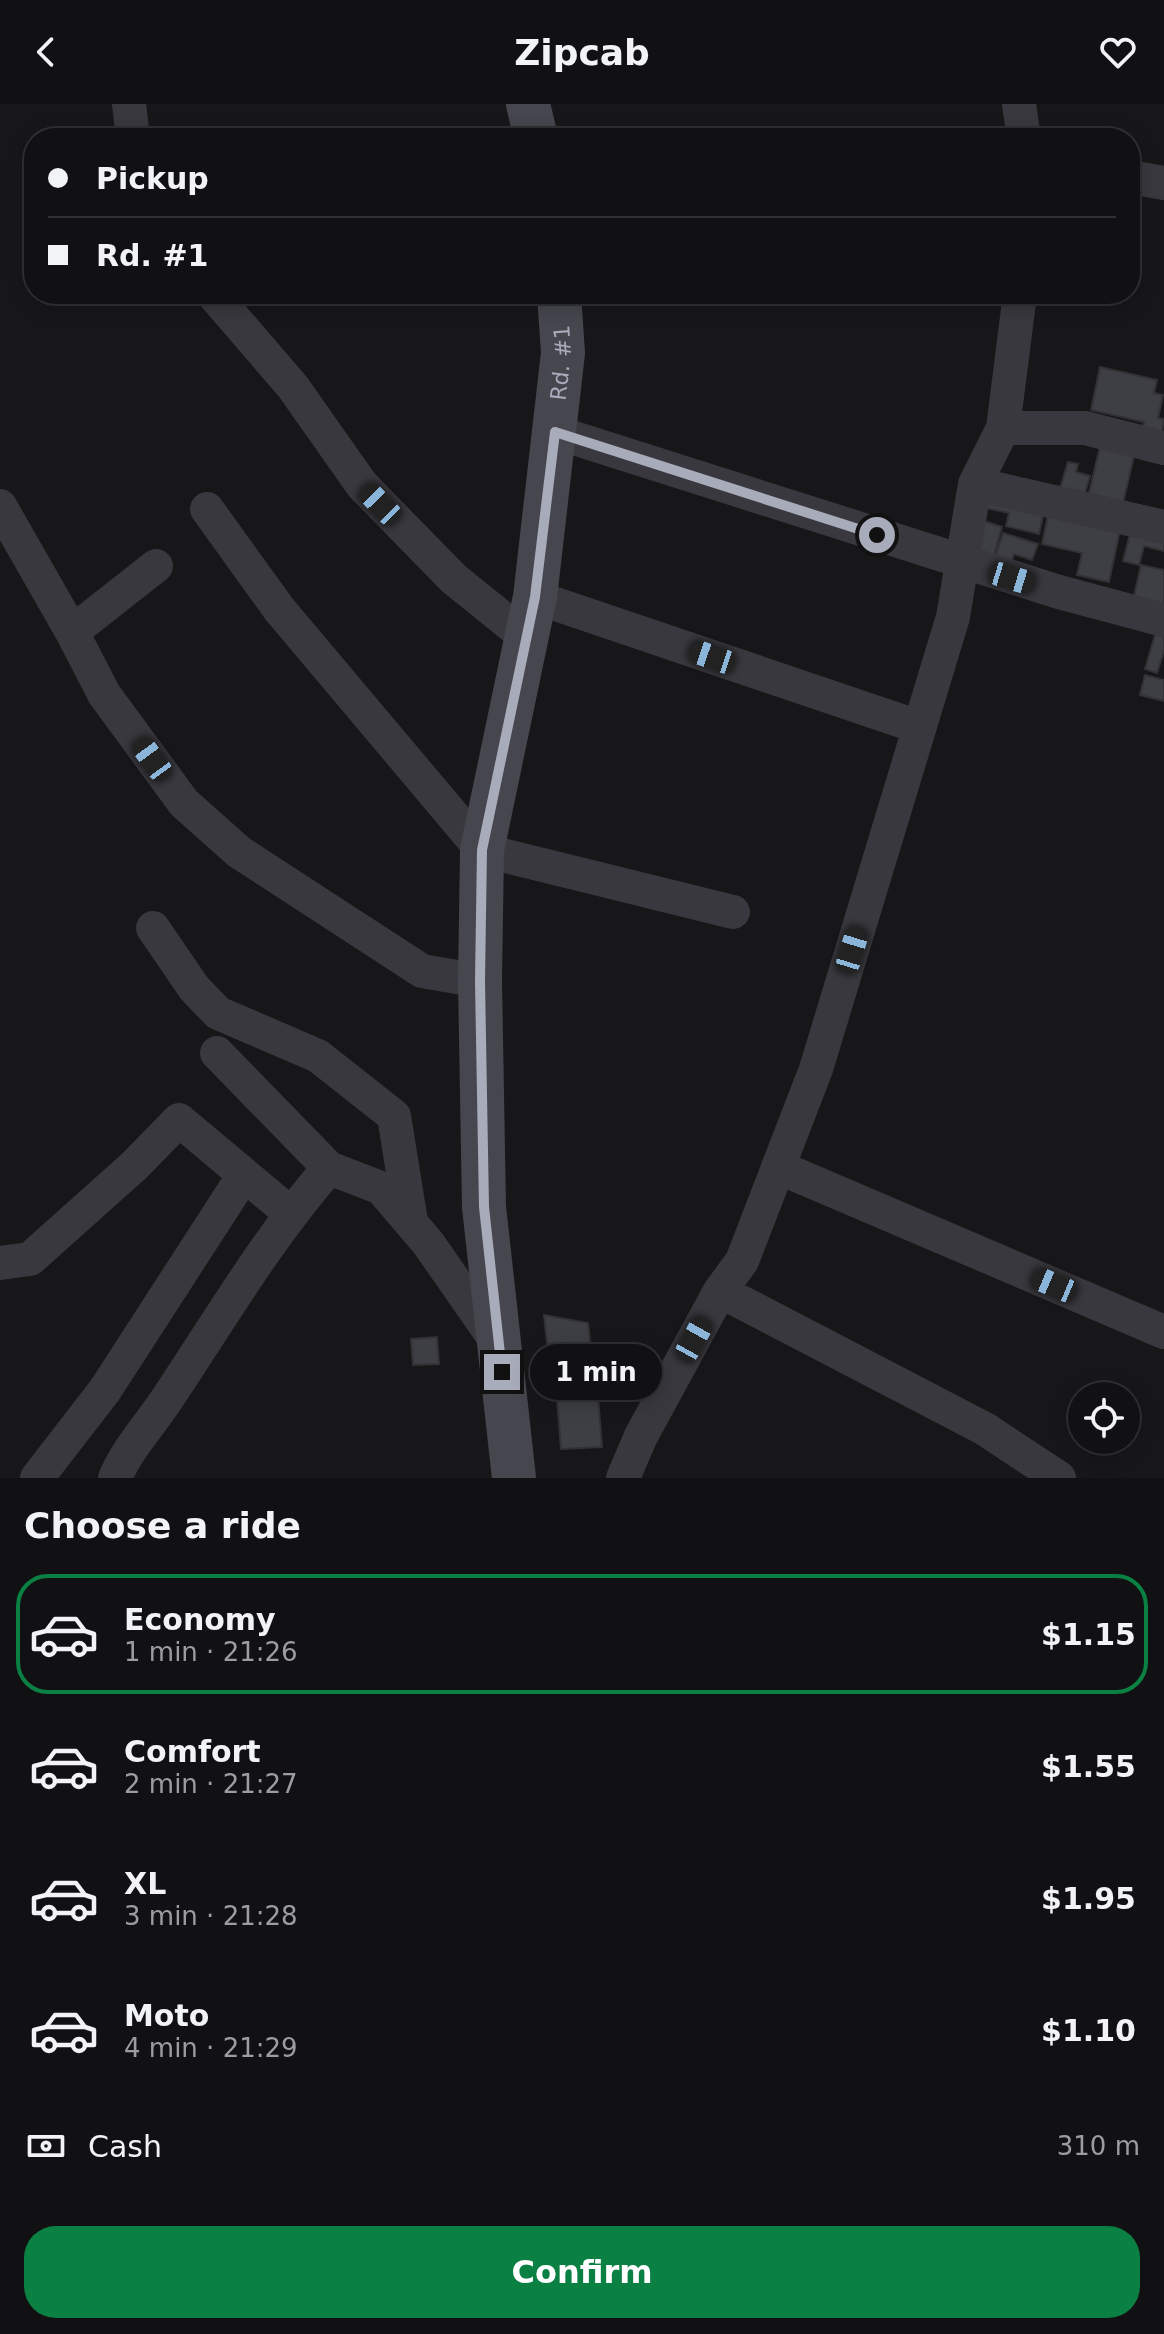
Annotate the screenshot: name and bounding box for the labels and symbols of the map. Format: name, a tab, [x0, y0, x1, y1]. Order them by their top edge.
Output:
street label: Rd. #1	[545, 324, 576, 402]
car	[355, 478, 405, 530]
route start	[859, 517, 895, 553]
car	[986, 560, 1038, 596]
car	[685, 638, 739, 676]
car	[128, 733, 176, 785]
car	[834, 924, 870, 976]
car	[1027, 1265, 1081, 1305]
car	[672, 1312, 716, 1366]
callout: 1 min	[530, 1344, 662, 1400]
route end	[484, 1354, 520, 1390]

